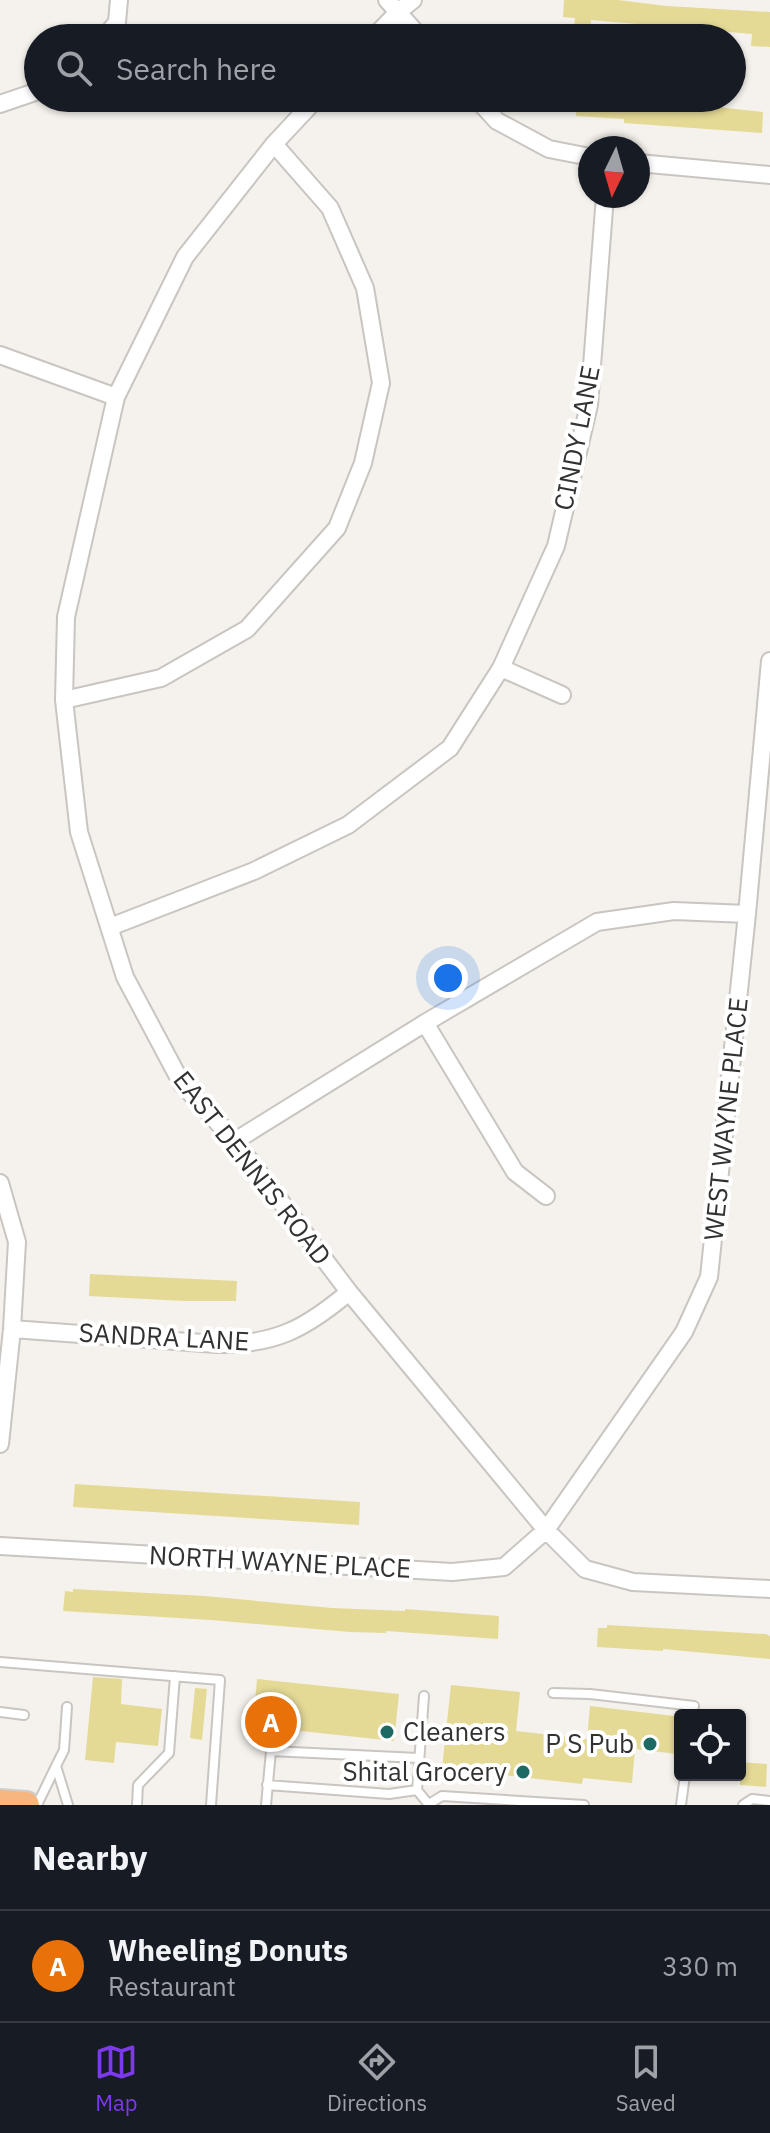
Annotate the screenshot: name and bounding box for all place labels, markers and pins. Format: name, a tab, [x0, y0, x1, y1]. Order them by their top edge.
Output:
pin: A	[245, 1692, 297, 1752]
place label: Cleaners	[403, 1714, 506, 1748]
marker: Cleaners	[378, 1723, 396, 1741]
place label: P S Pub	[545, 1726, 634, 1760]
marker: P S Pub	[641, 1735, 659, 1753]
place label: Shital Grocery	[342, 1754, 507, 1788]
marker: Shital Grocery	[514, 1763, 532, 1781]

